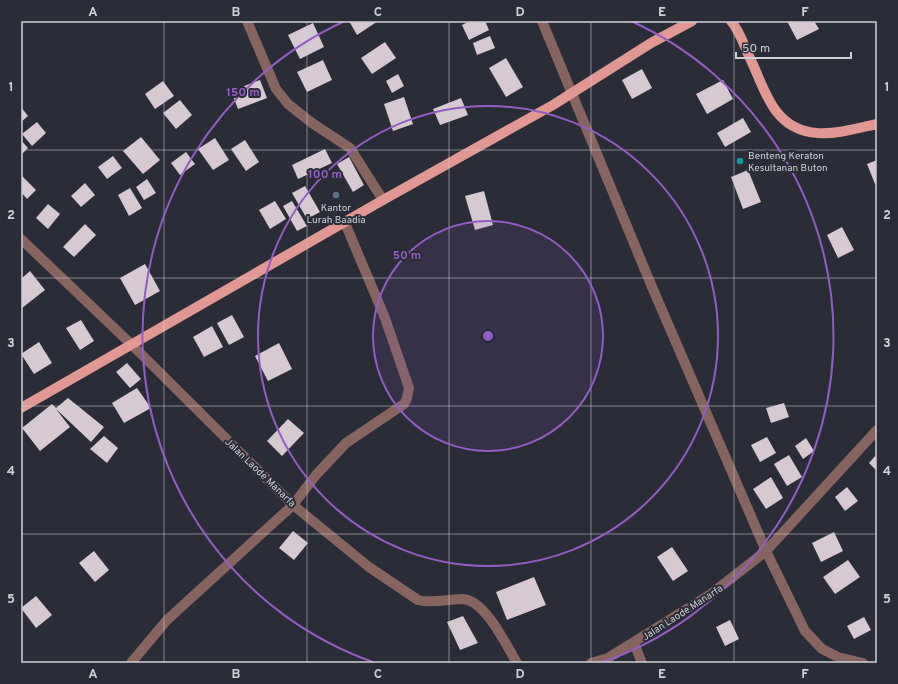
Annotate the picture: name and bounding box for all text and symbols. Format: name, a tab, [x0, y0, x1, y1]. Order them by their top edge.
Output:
text: A	[88, 5, 98, 21]
text: B	[232, 5, 241, 21]
text: C	[374, 5, 382, 21]
text: D	[515, 5, 525, 21]
text: E	[658, 5, 666, 21]
text: F	[801, 5, 809, 21]
scale bar	[736, 34, 851, 60]
text: 50 m	[742, 41, 770, 57]
text: 1	[8, 80, 14, 96]
text: 1	[884, 80, 890, 96]
text: 150 m	[226, 85, 260, 101]
place label: Benteng Keraton Kesultanan Buton	[748, 150, 828, 175]
marker: Benteng Keraton Kesultanan Buton	[735, 156, 745, 166]
text: 100 m	[308, 167, 342, 183]
marker: Kantor Lurah Baadia	[331, 190, 341, 200]
place label: Kantor Lurah Baadia	[306, 202, 366, 227]
text: 2	[7, 208, 15, 224]
text: 2	[883, 208, 891, 224]
text: 50 m	[393, 248, 421, 264]
centre of rings	[481, 329, 495, 343]
text: 3	[7, 336, 15, 352]
text: 3	[883, 336, 891, 352]
street label: Jalan Laode Manarfa	[222, 436, 298, 510]
text: 4	[7, 464, 15, 480]
text: 4	[883, 464, 891, 480]
street label: Jalan Laode Manarfa	[640, 582, 726, 644]
text: 5	[7, 592, 15, 608]
text: 5	[883, 592, 891, 608]
text: A	[88, 667, 98, 683]
text: B	[232, 667, 241, 683]
text: C	[374, 667, 382, 683]
text: D	[515, 667, 525, 683]
text: E	[658, 667, 666, 683]
text: F	[801, 667, 809, 683]

